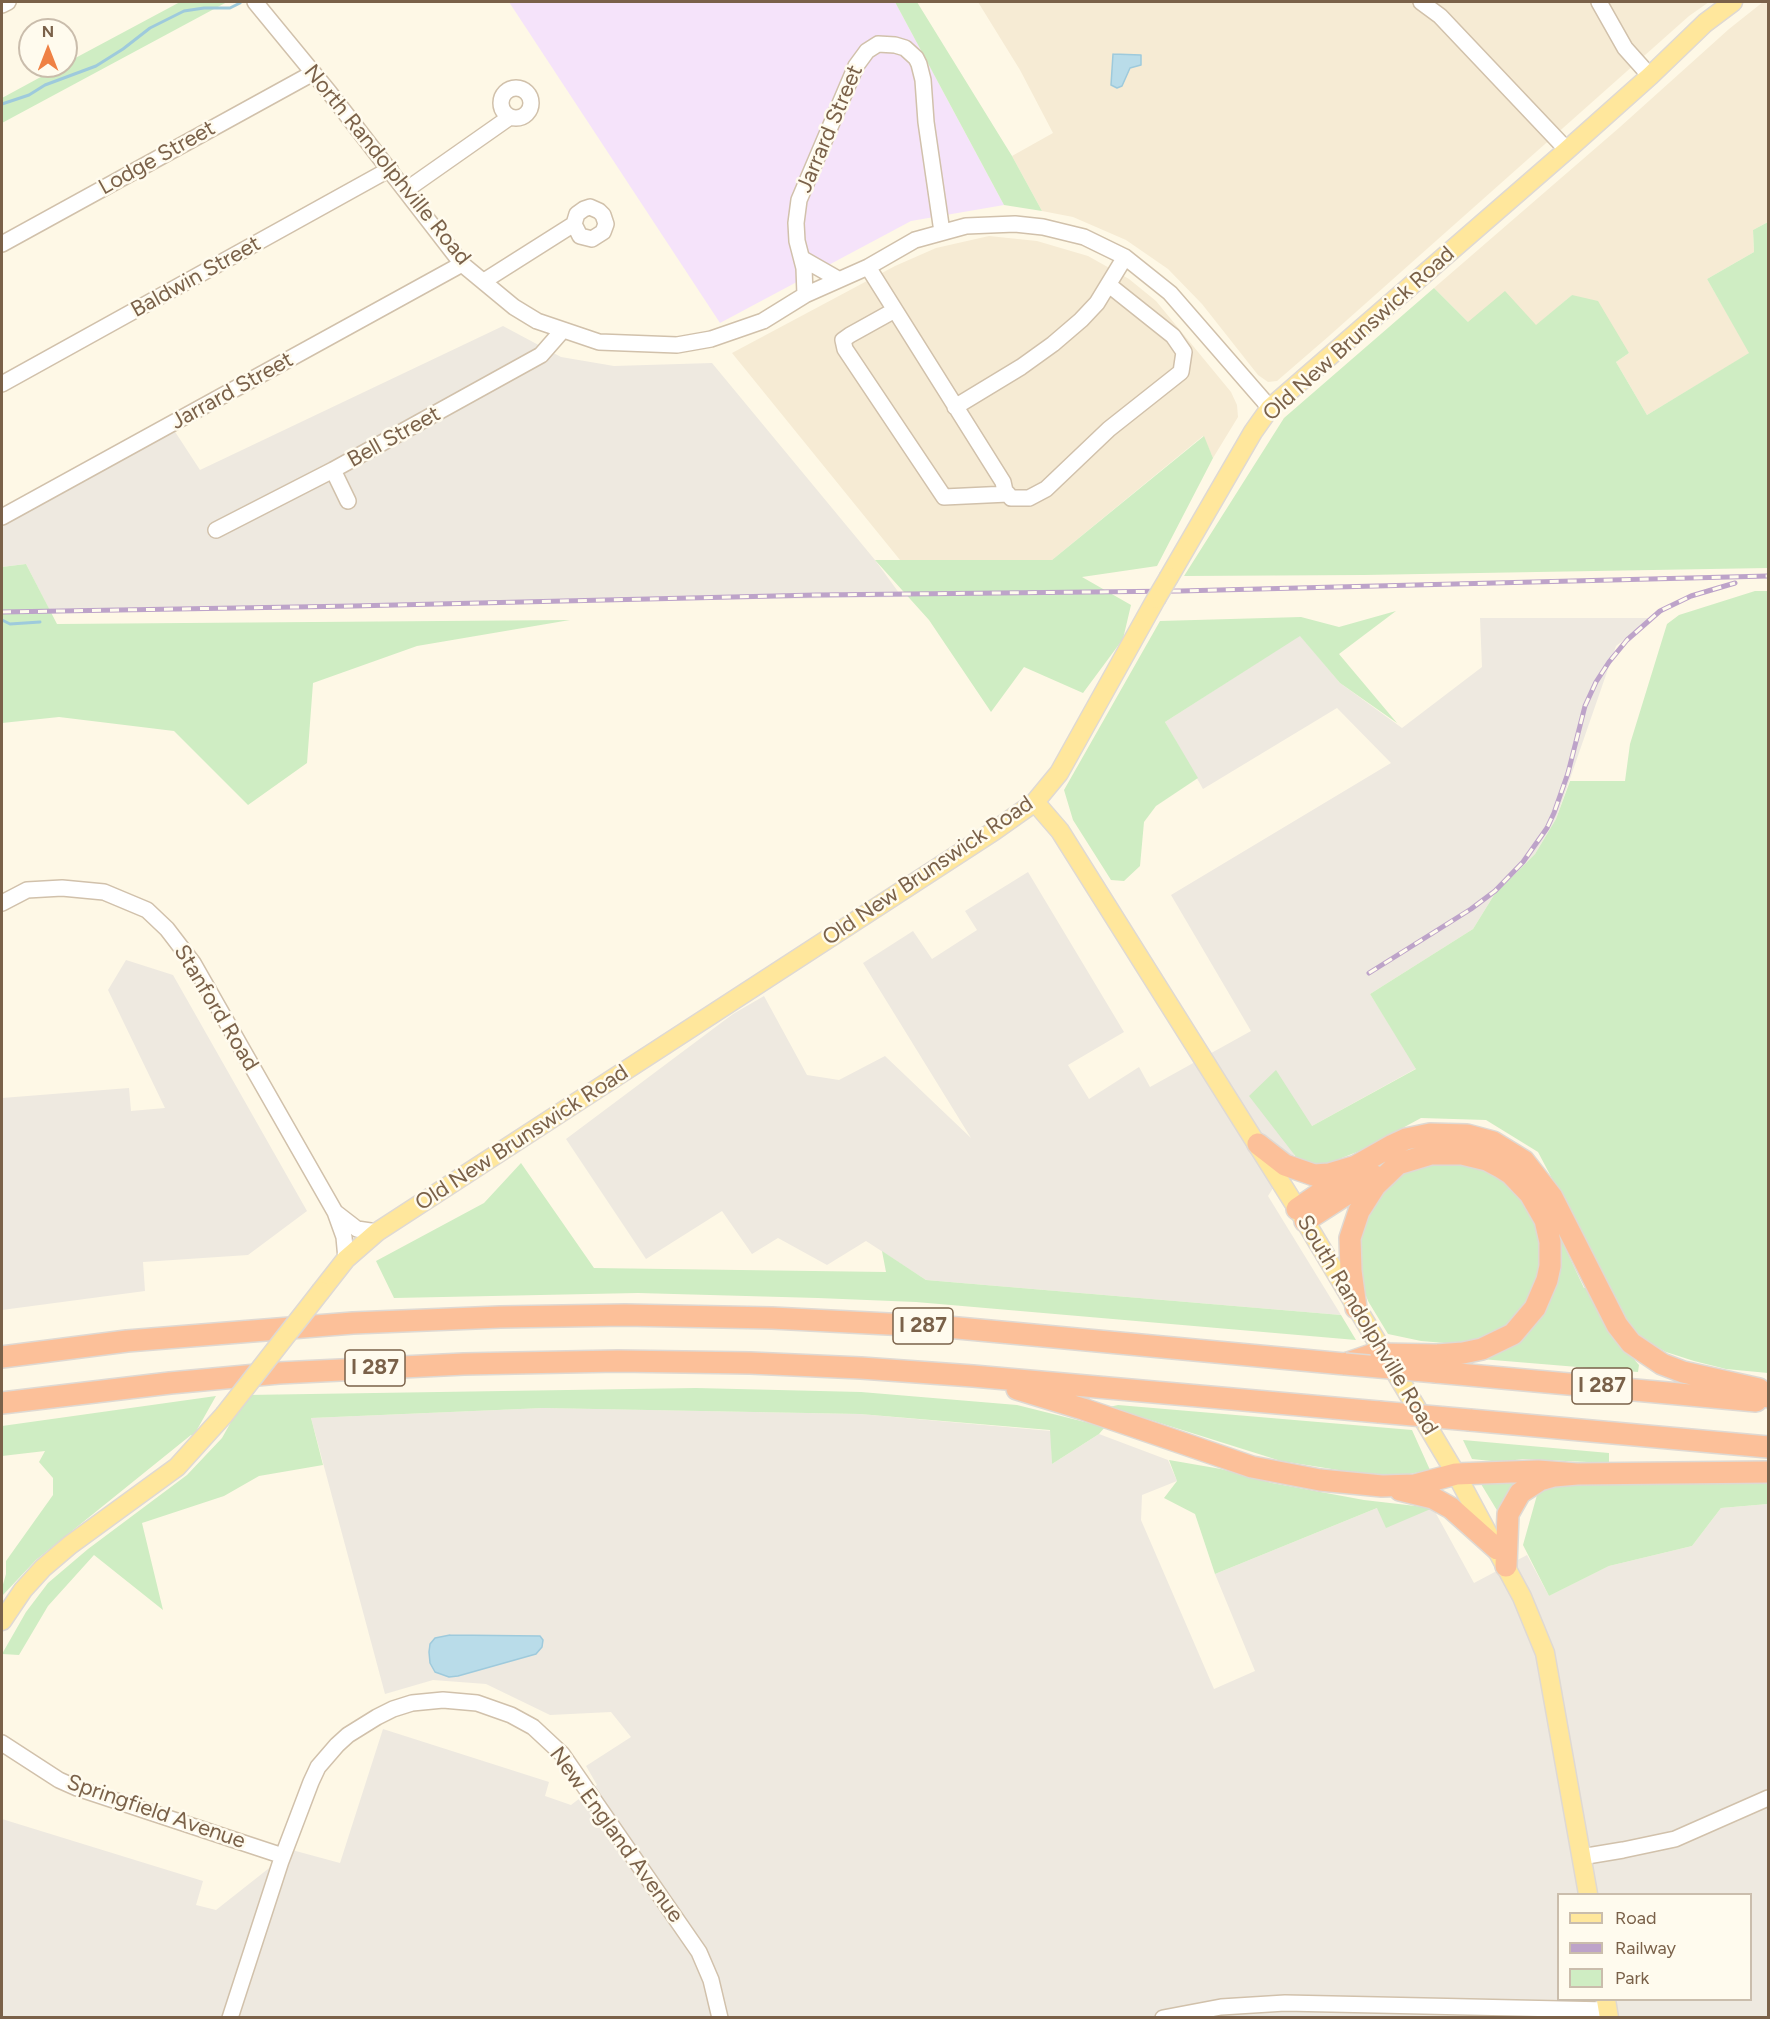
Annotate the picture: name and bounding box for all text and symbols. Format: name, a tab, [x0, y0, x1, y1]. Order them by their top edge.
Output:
north arrow	[18, 18, 78, 78]
text: N	[42, 22, 54, 41]
street label: North Randolphville Road	[298, 59, 476, 271]
street label: Jarrard Street	[791, 61, 869, 197]
street label: Lodge Street	[94, 115, 220, 201]
street label: Baldwin Street	[127, 231, 265, 323]
street label: Old New Brunswick Road	[1258, 241, 1460, 427]
street label: Jarrard Street	[166, 346, 298, 436]
street label: Bell Street	[343, 401, 445, 473]
street label: Old New Brunswick Road	[818, 791, 1038, 951]
street label: Stanford Road	[168, 940, 264, 1076]
street label: Old New Brunswick Road	[411, 1059, 633, 1217]
street label: South Randolphville Road	[1291, 1210, 1443, 1440]
road number: I 287	[893, 1308, 953, 1344]
road number: I 287	[345, 1350, 405, 1386]
road number: I 287	[1572, 1368, 1632, 1404]
street label: New England Avenue	[543, 1742, 689, 1928]
street label: Springfield Avenue	[63, 1769, 249, 1855]
legend	[1557, 1893, 1752, 2001]
text: Road	[1615, 1907, 1656, 1929]
text: Railway	[1615, 1937, 1676, 1959]
text: Park	[1615, 1967, 1649, 1989]

